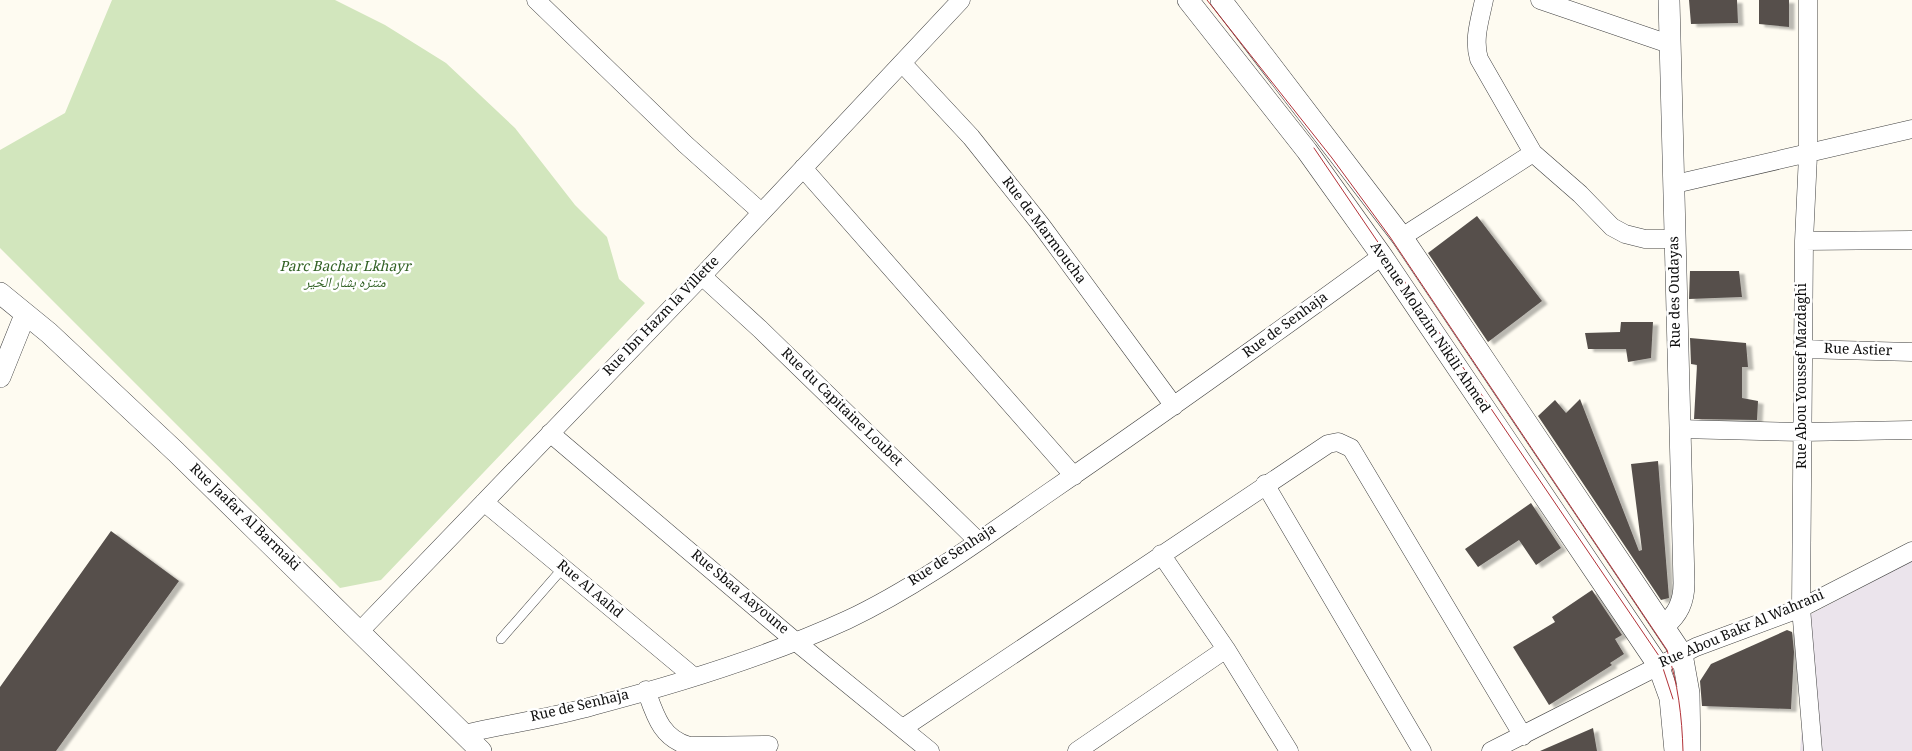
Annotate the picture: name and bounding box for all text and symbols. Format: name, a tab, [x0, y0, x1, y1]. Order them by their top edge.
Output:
street label: Rue de Marmoucha	[995, 172, 1092, 290]
street label: Rue des Oudayas	[1663, 236, 1689, 348]
street label: Avenue Molazim Nikili Ahmed	[1362, 237, 1496, 419]
street label: Rue Ibn Hazm la Villette	[598, 251, 726, 383]
park label: Parc Bachar Lkhayr منتزه بشار الخير	[279, 256, 413, 296]
street label: Rue Abou Youssef Mazdaghi	[1791, 283, 1815, 469]
street label: Rue de Senhaja	[1238, 287, 1334, 365]
street label: Rue Astier	[1823, 338, 1893, 364]
street label: Rue du Capitaine Loubet	[774, 343, 908, 473]
street label: Rue Jaafar Al Barmaki	[183, 458, 306, 578]
street label: Rue de Senhaja	[904, 518, 1002, 594]
street label: Rue Sbaa Aayoune	[684, 544, 794, 642]
street label: Rue Al Aahd	[550, 555, 628, 626]
street label: Rue Abou Bakr Al Wahrani	[1656, 584, 1829, 676]
street label: Rue de Senhaja	[528, 684, 632, 730]

